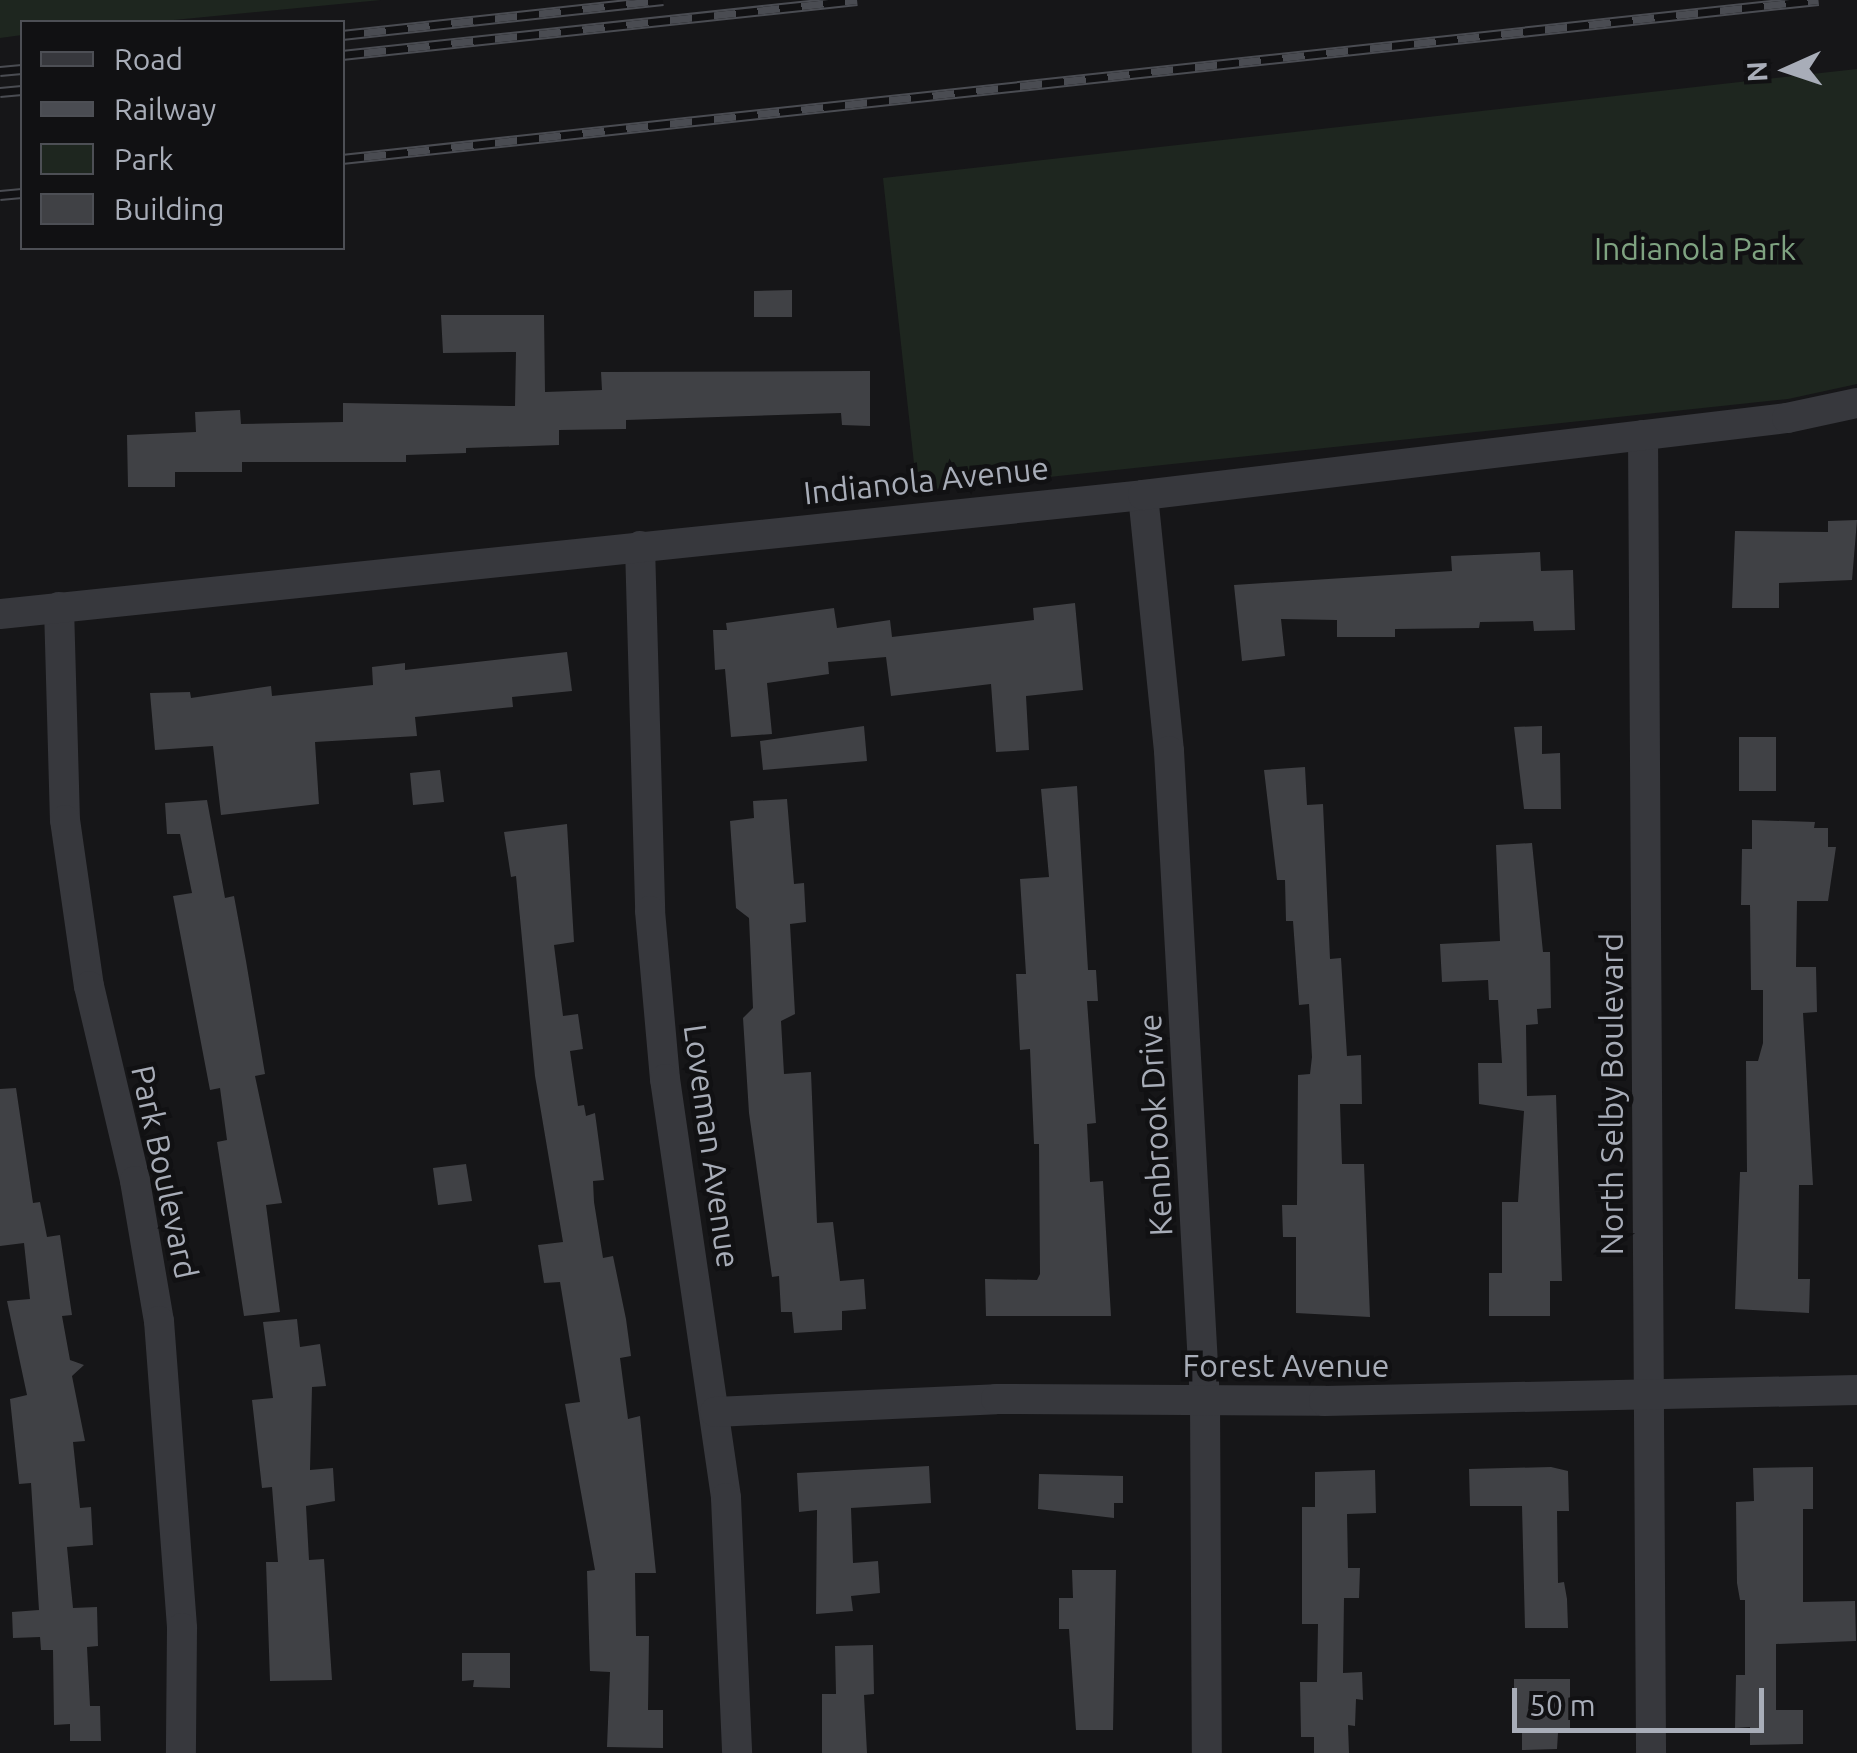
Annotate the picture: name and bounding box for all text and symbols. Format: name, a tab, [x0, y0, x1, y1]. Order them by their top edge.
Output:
legend	[20, 20, 345, 250]
north arrow	[1737, 20, 1837, 120]
text: Road	[114, 42, 183, 76]
text: N	[1741, 60, 1773, 83]
text: Railway	[114, 92, 216, 126]
text: Park	[114, 142, 174, 176]
text: Building	[114, 192, 225, 226]
park label: Indianola Park	[1594, 229, 1796, 267]
street label: Indianola Avenue	[801, 448, 1051, 512]
street label: North Selby Boulevard	[1592, 933, 1630, 1255]
street label: Kenbrook Drive	[1130, 1013, 1180, 1237]
street label: Loveman Avenue	[676, 1022, 748, 1270]
street label: Park Boulevard	[124, 1062, 206, 1282]
street label: Forest Avenue	[1183, 1346, 1389, 1384]
scale bar	[1517, 1668, 1770, 1730]
text: 50 m	[1529, 1688, 1596, 1722]

